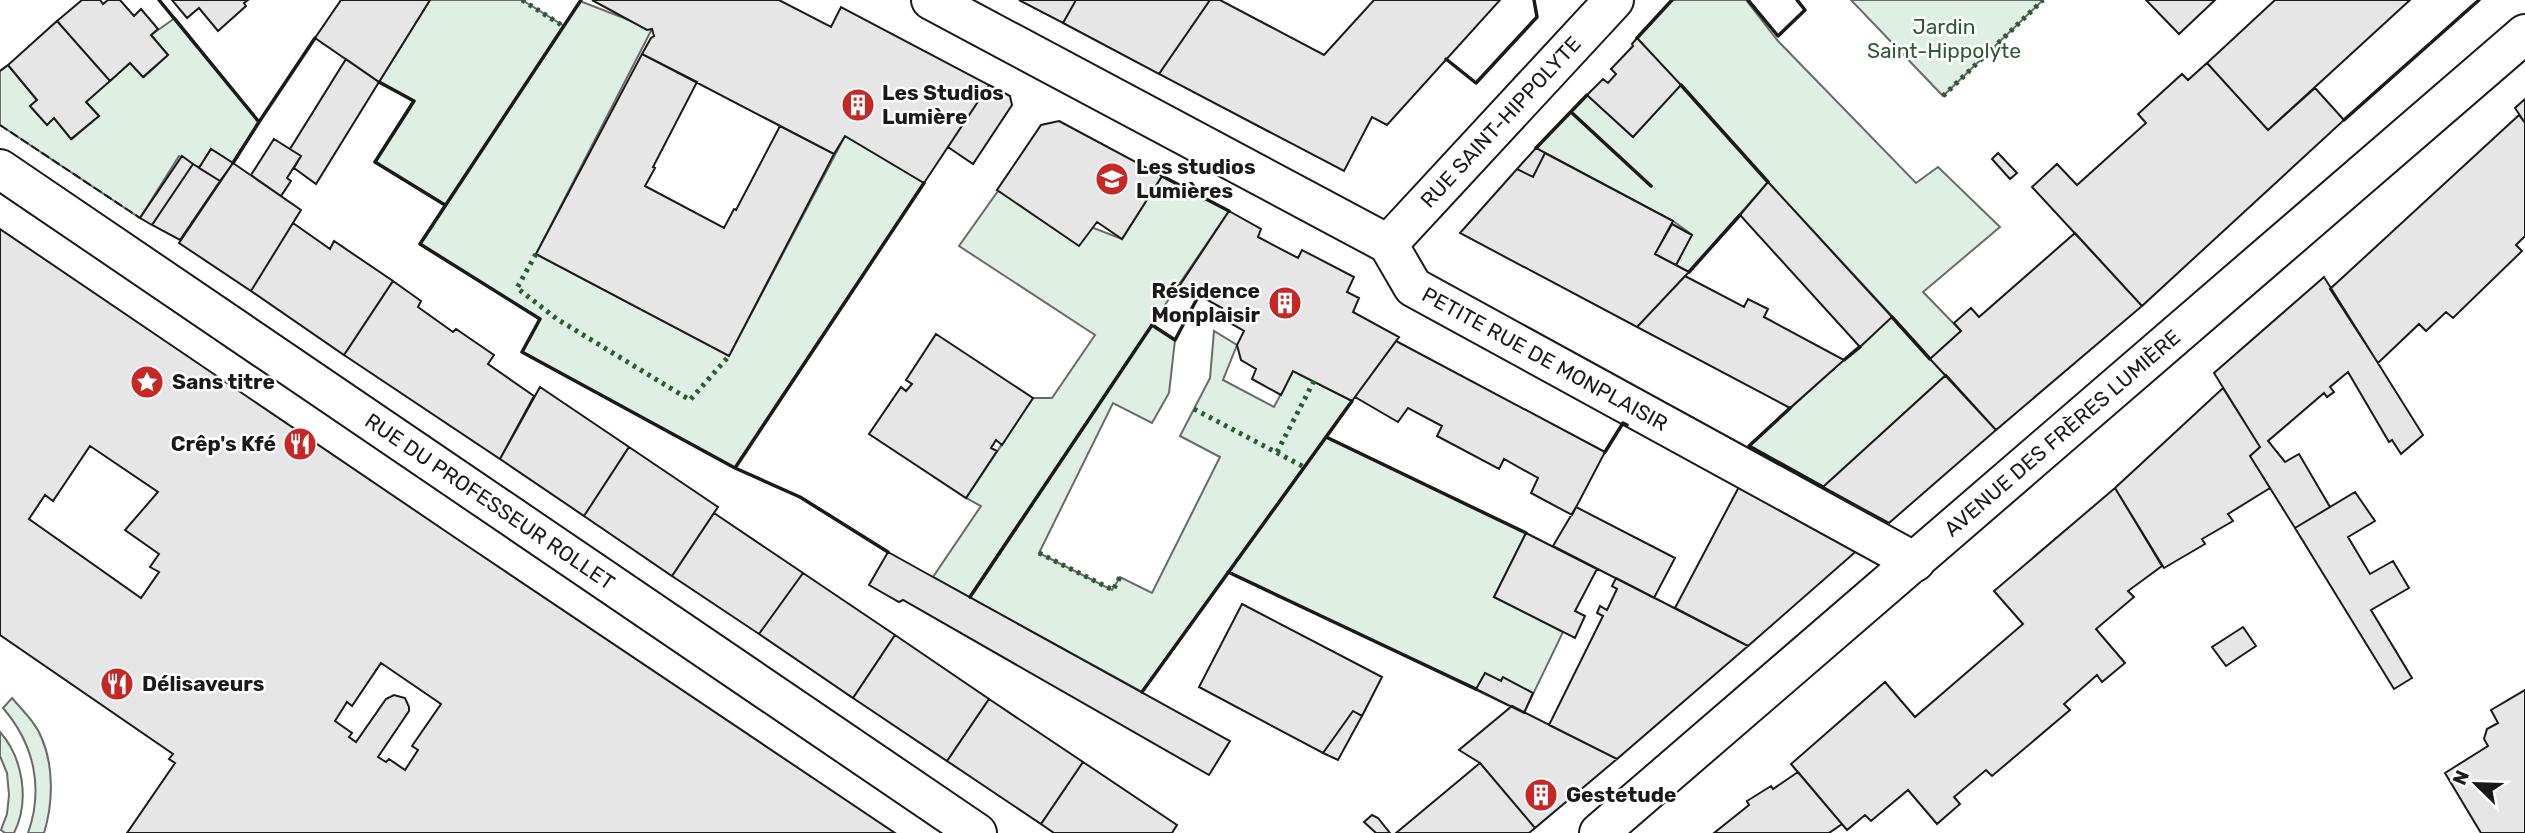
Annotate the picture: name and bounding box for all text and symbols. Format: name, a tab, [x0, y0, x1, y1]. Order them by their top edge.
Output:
park label: Jardin Saint-Hippolyte	[1867, 14, 2021, 63]
street label: RUE SAINT-HIPPOLYTE	[1415, 31, 1586, 213]
place label: Les Studios Lumière	[882, 80, 1004, 129]
building icon: Les Studios Lumière	[839, 86, 877, 124]
place label: Les studios Lumières	[1136, 154, 1256, 203]
school or university icon: Les studios Lumières	[1093, 160, 1131, 198]
place label: Résidence Monplaisir	[1151, 278, 1260, 327]
street label: PETITE RUE DE MONPLAISIR	[1418, 281, 1672, 436]
building icon: Résidence Monplaisir	[1266, 284, 1304, 322]
street label: AVENUE DES FRÈRES LUMIÈRE	[1939, 324, 2185, 541]
place icon: Sans titre	[128, 363, 166, 401]
place label: Sans titre	[172, 369, 275, 394]
street label: RUE DU PROFESSEUR ROLLET	[360, 408, 619, 595]
restaurant icon: Crêp's Kfé	[281, 425, 319, 463]
place label: Crêp's Kfé	[171, 431, 276, 456]
restaurant icon: Délisaveurs	[98, 665, 136, 703]
place label: Délisaveurs	[142, 671, 264, 696]
north arrow	[2441, 749, 2511, 819]
text: N	[2448, 767, 2474, 788]
building icon: Gestetude	[1522, 776, 1560, 814]
place label: Gestetude	[1566, 782, 1676, 807]

